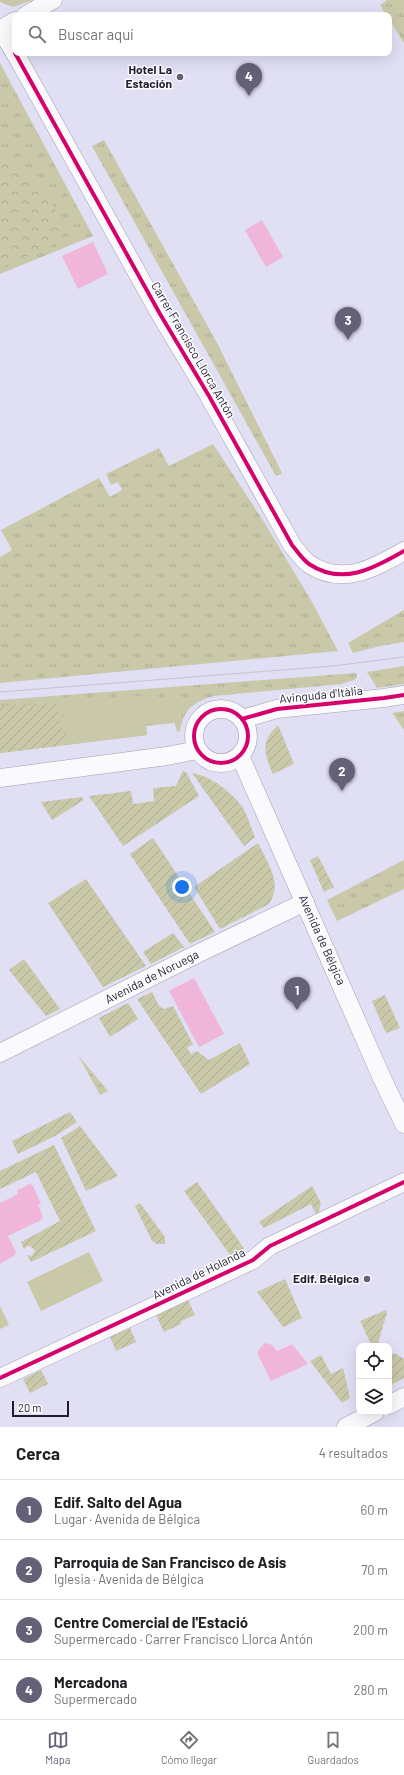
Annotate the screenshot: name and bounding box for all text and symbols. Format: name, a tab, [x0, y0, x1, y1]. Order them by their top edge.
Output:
search box	[12, 12, 392, 56]
icon: search	[26, 23, 48, 45]
text: Buscar aquí	[58, 25, 134, 43]
place label: Hotel La Estación	[125, 62, 172, 90]
pin: 4	[236, 63, 262, 96]
marker: Hotel La Estación	[175, 72, 185, 82]
street label: Carrer Francisco Llorca Antón	[149, 279, 239, 420]
pin: 3	[335, 307, 361, 340]
street label: Avinguda d'Itàlia	[278, 683, 363, 705]
pin: 2	[329, 758, 355, 791]
your location	[172, 877, 192, 897]
street label: Avenida de Bélgica	[297, 892, 349, 987]
street label: Avenida de Noruega	[102, 946, 201, 1006]
pin: 1	[284, 977, 310, 1010]
street label: Avenida de Holanda	[150, 1245, 247, 1302]
place label: Edif. Bélgica	[293, 1271, 359, 1285]
marker: Edif. Bélgica	[362, 1274, 372, 1284]
map controls	[356, 1343, 392, 1415]
button: locate	[356, 1343, 392, 1379]
button: layers	[356, 1379, 392, 1415]
scale bar	[12, 1399, 69, 1418]
text: 20 m	[18, 1401, 41, 1414]
text: Cerca	[16, 1443, 60, 1463]
text: 4 resultados	[319, 1445, 388, 1461]
text: Edif. Salto del Agua	[54, 1493, 182, 1511]
text: 1	[27, 1502, 31, 1518]
text: 60 m	[361, 1502, 388, 1518]
text: Lugar · Avenida de Bélgica	[54, 1511, 200, 1527]
text: Parroquia de San Francisco de Asís	[54, 1553, 286, 1571]
text: 2	[25, 1562, 33, 1578]
text: 70 m	[361, 1562, 388, 1578]
text: Iglesia · Avenida de Bélgica	[54, 1571, 204, 1587]
text: Centre Comercial de l'Estació	[54, 1613, 248, 1631]
text: 3	[25, 1622, 33, 1638]
text: 200 m	[353, 1622, 388, 1638]
text: Supermercado · Carrer Francisco Llorca Antón	[54, 1631, 313, 1647]
text: Mercadona	[54, 1673, 127, 1691]
text: 4	[25, 1682, 33, 1698]
text: 280 m	[354, 1682, 388, 1698]
text: Supermercado	[54, 1691, 137, 1707]
tab: Mapa	[45, 1729, 70, 1766]
tab: Cómo llegar	[161, 1729, 217, 1766]
tab: Guardados	[308, 1729, 359, 1766]

